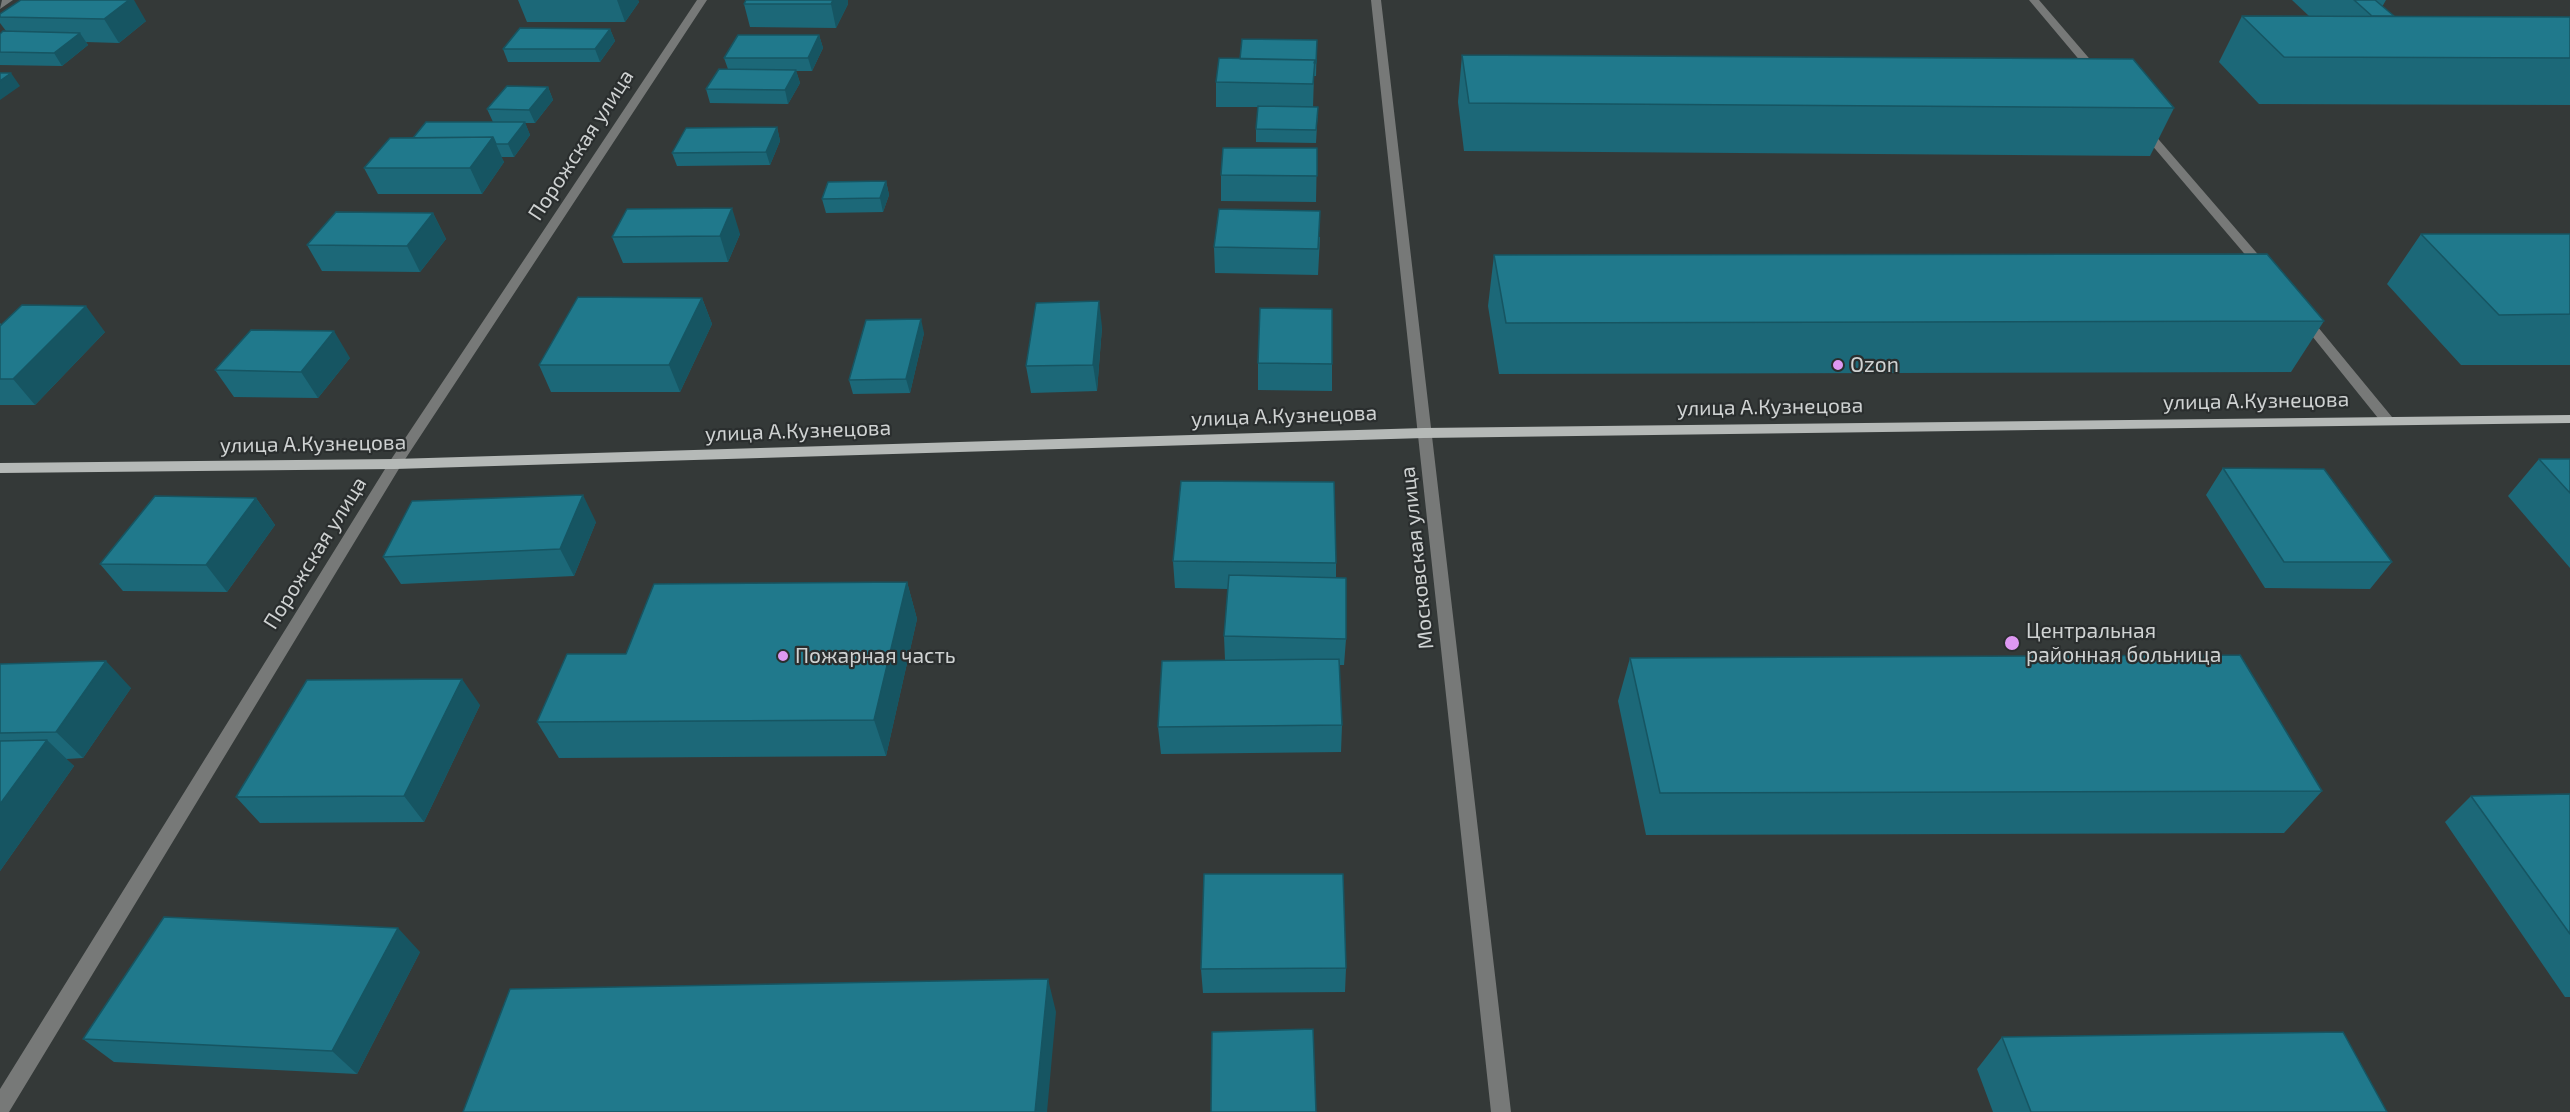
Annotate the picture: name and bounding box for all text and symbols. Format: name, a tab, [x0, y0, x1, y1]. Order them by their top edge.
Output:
street label: Порожская улица	[523, 65, 639, 225]
place label: Ozon	[1850, 352, 1899, 378]
marker: Ozon	[1831, 358, 1845, 372]
street label: улица А.Кузнецова	[2163, 387, 2349, 415]
street label: улица А.Кузнецова	[1677, 393, 1863, 421]
street label: улица А.Кузнецова	[1190, 400, 1378, 432]
street label: улица А.Кузнецова	[704, 415, 892, 447]
street label: улица А.Кузнецова	[220, 430, 406, 458]
street label: Московская улица	[1395, 465, 1439, 651]
street label: Порожская улица	[258, 472, 372, 634]
place label: Центральная районная больница	[2026, 618, 2221, 668]
marker: Центральная районная больница	[2003, 634, 2021, 652]
place label: Пожарная часть	[795, 643, 956, 669]
marker: Пожарная часть	[776, 649, 790, 663]

